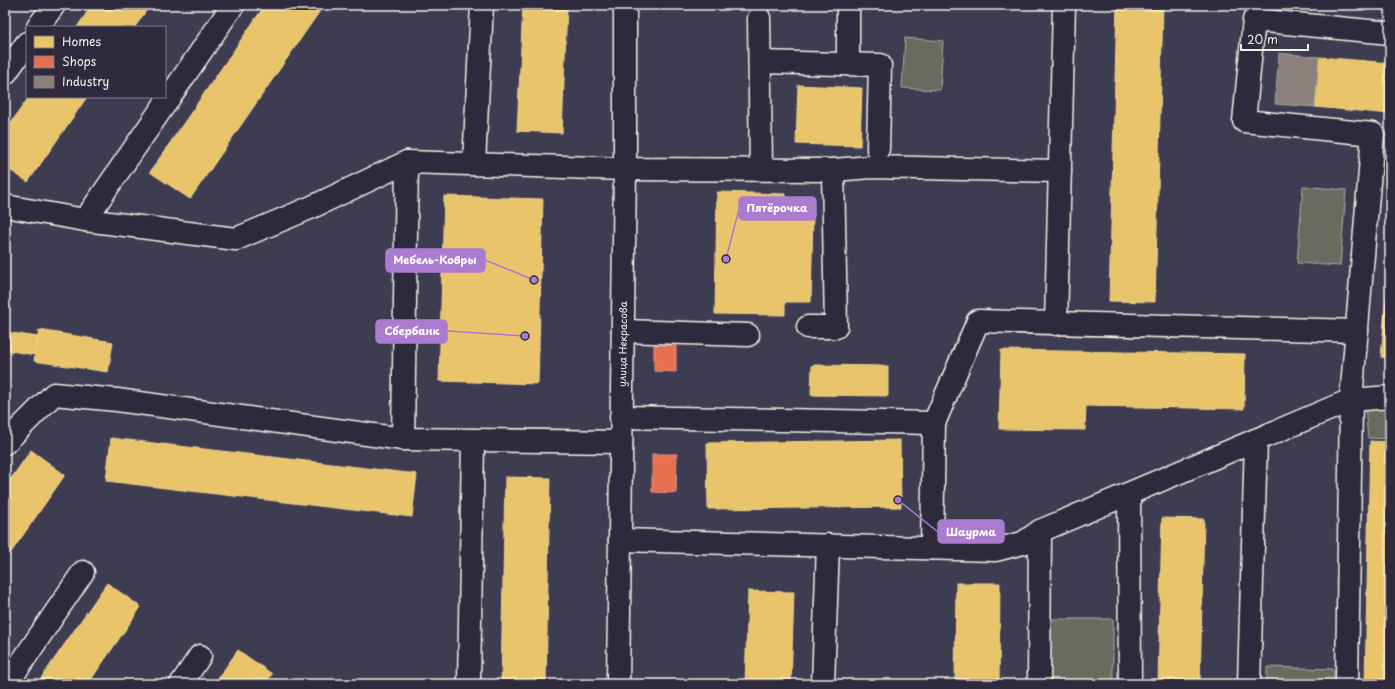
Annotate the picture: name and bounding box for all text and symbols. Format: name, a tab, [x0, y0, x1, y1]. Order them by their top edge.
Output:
legend	[26, 26, 166, 98]
scale bar	[1241, 26, 1308, 52]
text: 20 m	[1247, 30, 1278, 48]
text: Homes	[62, 32, 101, 50]
text: Shops	[62, 52, 97, 70]
text: Industry	[62, 72, 110, 90]
callout: Пятёрочка	[739, 197, 816, 220]
text: Пятёрочка	[746, 199, 808, 216]
callout: Мебель-Ковры	[386, 249, 485, 272]
text: Мебель-Ковры	[394, 251, 476, 268]
street label: улица Некрасова	[614, 300, 630, 387]
callout: Сбербанк	[376, 320, 447, 343]
text: Сбербанк	[384, 322, 441, 339]
callout: Шаурма	[938, 520, 1004, 543]
text: Шаурма	[946, 523, 996, 540]

